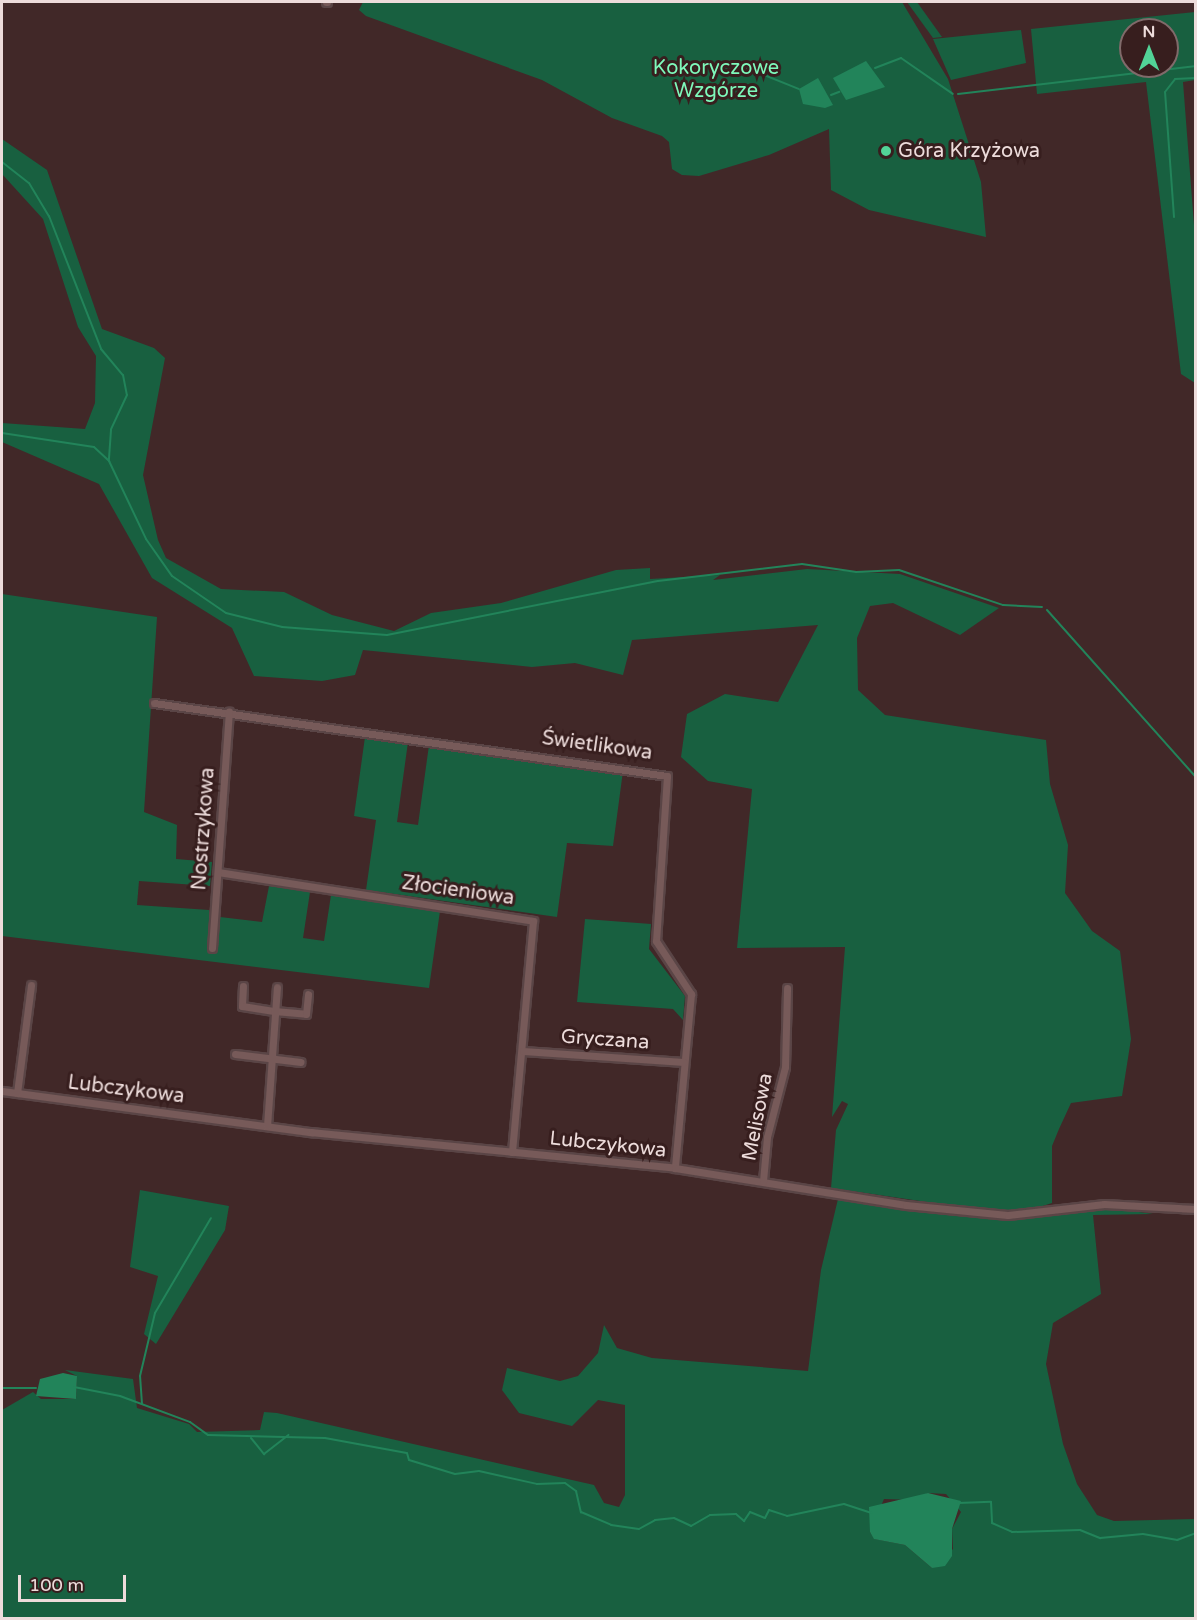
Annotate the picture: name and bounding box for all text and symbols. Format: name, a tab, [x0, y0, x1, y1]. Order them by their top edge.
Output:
north arrow	[1119, 18, 1179, 78]
text: N	[1143, 22, 1155, 42]
park label: Kokoryczowe Wzgórze	[653, 57, 779, 104]
place label: Góra Krzyżowa	[898, 139, 1040, 163]
marker: Góra Krzyżowa	[879, 144, 893, 158]
street label: Świetlikowa	[540, 726, 654, 766]
street label: Nostrzykowa	[188, 767, 220, 891]
street label: Złocieniowa	[400, 871, 516, 911]
street label: Gryczana	[560, 1025, 650, 1055]
street label: Lubczykowa	[66, 1071, 186, 1109]
street label: Melisowa	[738, 1071, 778, 1163]
street label: Lubczykowa	[548, 1127, 668, 1163]
scale bar	[21, 1563, 129, 1601]
text: 100 m	[29, 1574, 84, 1596]

